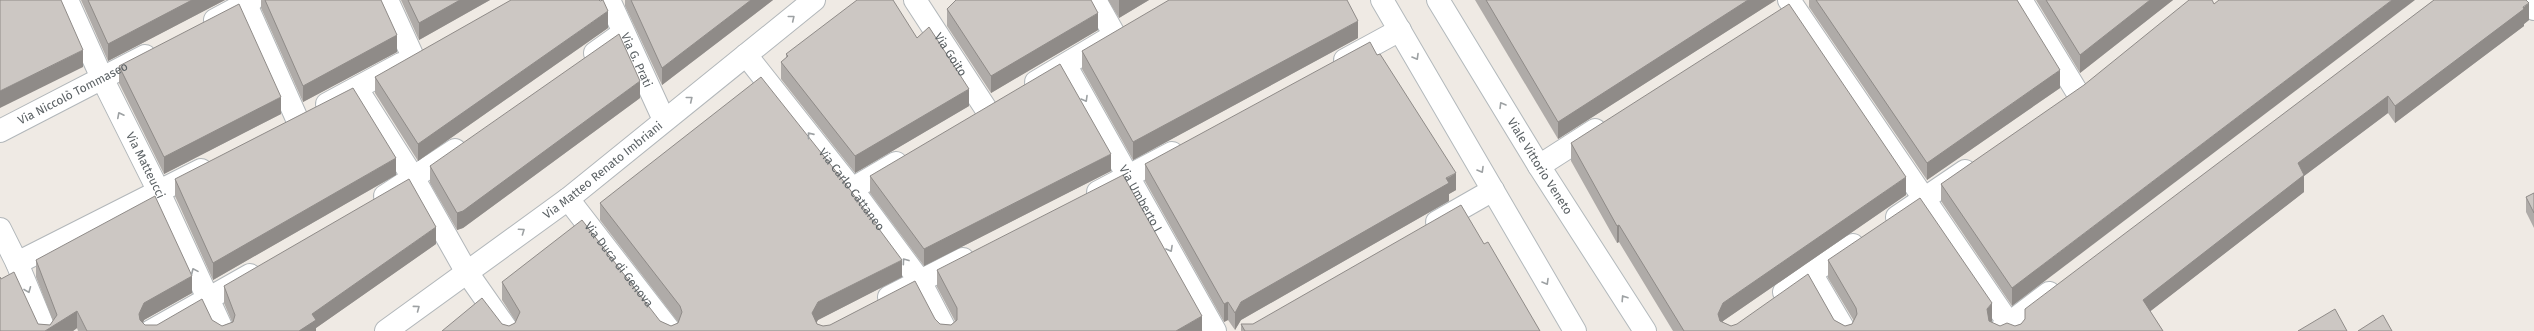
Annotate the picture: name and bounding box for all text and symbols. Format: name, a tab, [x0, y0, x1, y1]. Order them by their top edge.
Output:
one-way arrow	[787, 15, 794, 22]
street label: Via G. Prati	[618, 30, 655, 90]
street label: Via Goito	[931, 30, 970, 79]
one-way arrow	[1411, 53, 1419, 60]
street label: Via Niccolò Tommaseo	[16, 59, 130, 128]
one-way arrow	[1081, 95, 1088, 102]
one-way arrow	[686, 97, 693, 104]
one-way arrow	[1500, 103, 1507, 110]
one-way arrow	[118, 112, 125, 120]
street label: Viale Vittorio Veneto	[1504, 115, 1575, 217]
street label: Via Matteo Renato Imbriani	[540, 118, 665, 222]
street label: Via Matteucci	[123, 130, 168, 201]
one-way arrow	[807, 133, 814, 140]
street label: Via Carlo Cattaneo	[816, 146, 887, 234]
street label: Via Umberto I	[1116, 163, 1165, 234]
one-way arrow	[1477, 166, 1484, 173]
street label: Via Duca di Genova	[581, 219, 656, 310]
one-way arrow	[518, 229, 525, 236]
one-way arrow	[1165, 245, 1173, 252]
one-way arrow	[903, 259, 910, 266]
one-way arrow	[191, 267, 199, 274]
one-way arrow	[1542, 278, 1549, 285]
one-way arrow	[23, 286, 31, 293]
one-way arrow	[1621, 295, 1629, 302]
one-way arrow	[413, 305, 420, 313]

